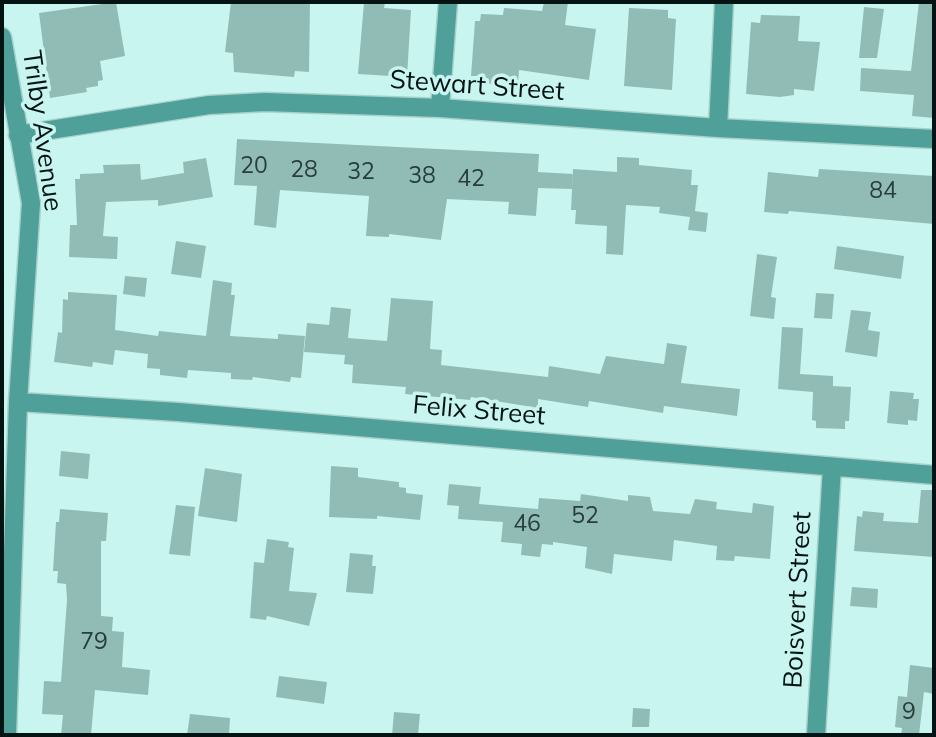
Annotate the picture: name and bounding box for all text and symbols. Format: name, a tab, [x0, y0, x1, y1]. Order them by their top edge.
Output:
street label: Trilby Avenue	[15, 49, 69, 213]
street label: Stewart Street	[389, 64, 565, 108]
house number: 20	[240, 152, 268, 180]
house number: 28	[290, 156, 318, 184]
house number: 32	[347, 158, 375, 186]
house number: 38	[408, 162, 436, 190]
house number: 42	[457, 165, 485, 193]
house number: 84	[869, 177, 897, 205]
street label: Felix Street	[411, 390, 547, 432]
house number: 52	[571, 502, 599, 530]
house number: 46	[513, 510, 541, 538]
street label: Boisvert Street	[778, 511, 818, 689]
house number: 79	[80, 628, 108, 656]
house number: 9	[902, 698, 916, 726]

